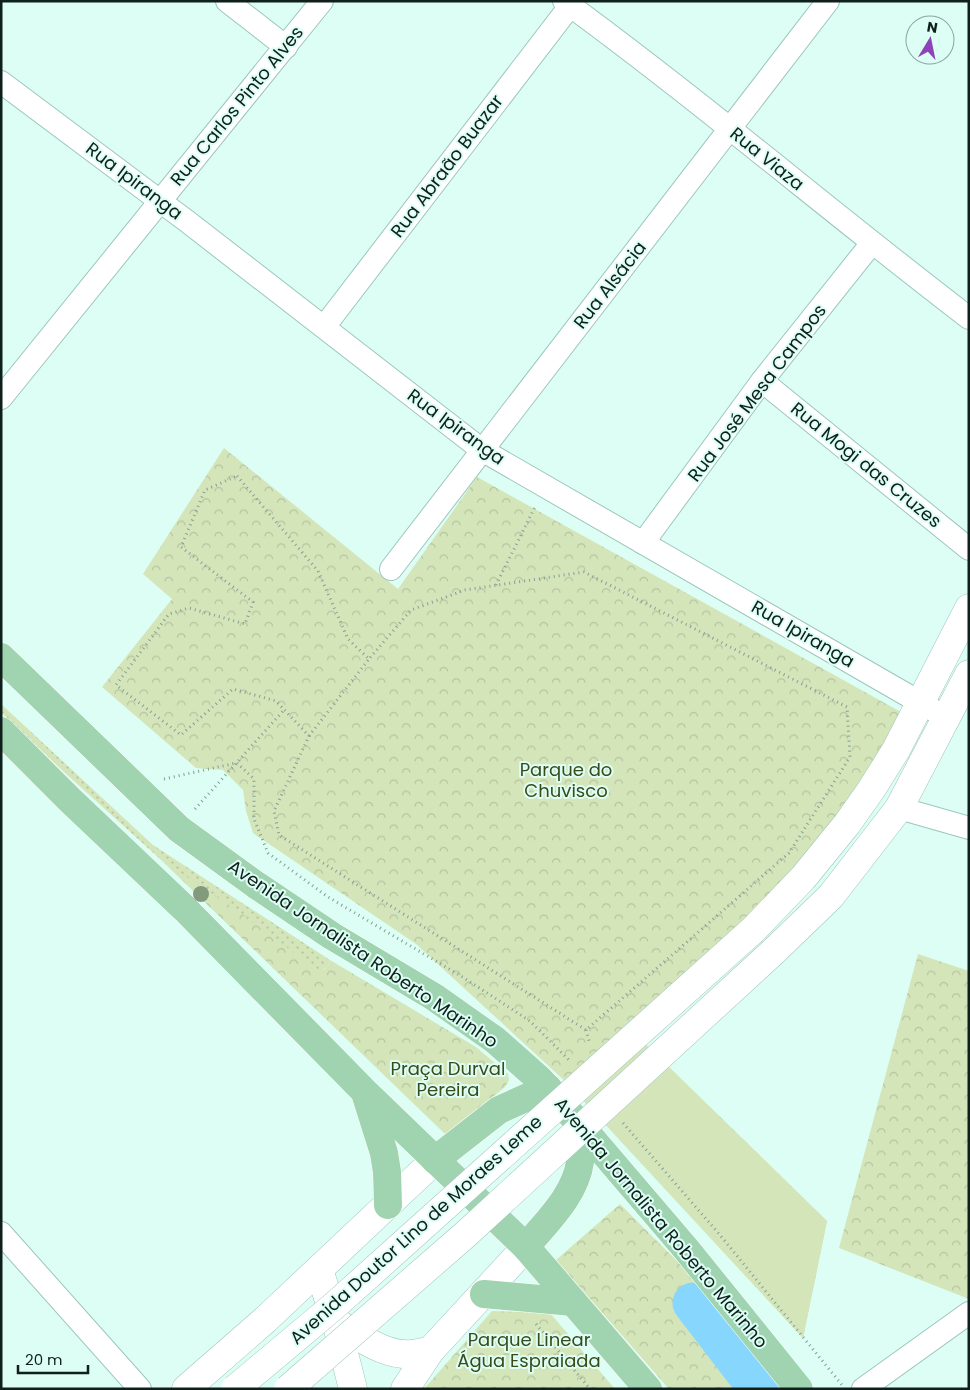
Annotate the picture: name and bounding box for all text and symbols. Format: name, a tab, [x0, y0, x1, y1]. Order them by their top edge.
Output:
north arrow	[905, 15, 955, 65]
text: N	[925, 16, 939, 38]
street label: Rua Carlos Pinto Alves	[164, 21, 309, 191]
street label: Rua Abraão Buazar	[385, 89, 509, 242]
street label: Rua Viaza	[725, 121, 810, 196]
street label: Rua Ipiranga	[81, 136, 188, 225]
street label: Rua Alsácia	[567, 236, 652, 334]
street label: Rua José Mesa Campos	[681, 299, 832, 487]
street label: Rua Ipiranga	[402, 383, 510, 471]
street label: Rua Mogi das Cruzes	[786, 396, 947, 533]
street label: Rua Ipiranga	[747, 594, 859, 673]
park label: Parque do Chuvisco	[520, 757, 612, 803]
street label: Avenida Jornalista Roberto Marinho	[223, 854, 503, 1054]
park label: Praça Durval Pereira	[391, 1056, 505, 1102]
street label: Avenida Jornalista Roberto Marinho	[549, 1092, 774, 1353]
street label: Avenida Doutor Lino de Moraes Leme	[284, 1109, 547, 1350]
park label: Parque Linear Água Espraiada	[457, 1327, 601, 1373]
scale bar	[18, 1342, 88, 1374]
text: 20 m	[25, 1349, 63, 1370]

